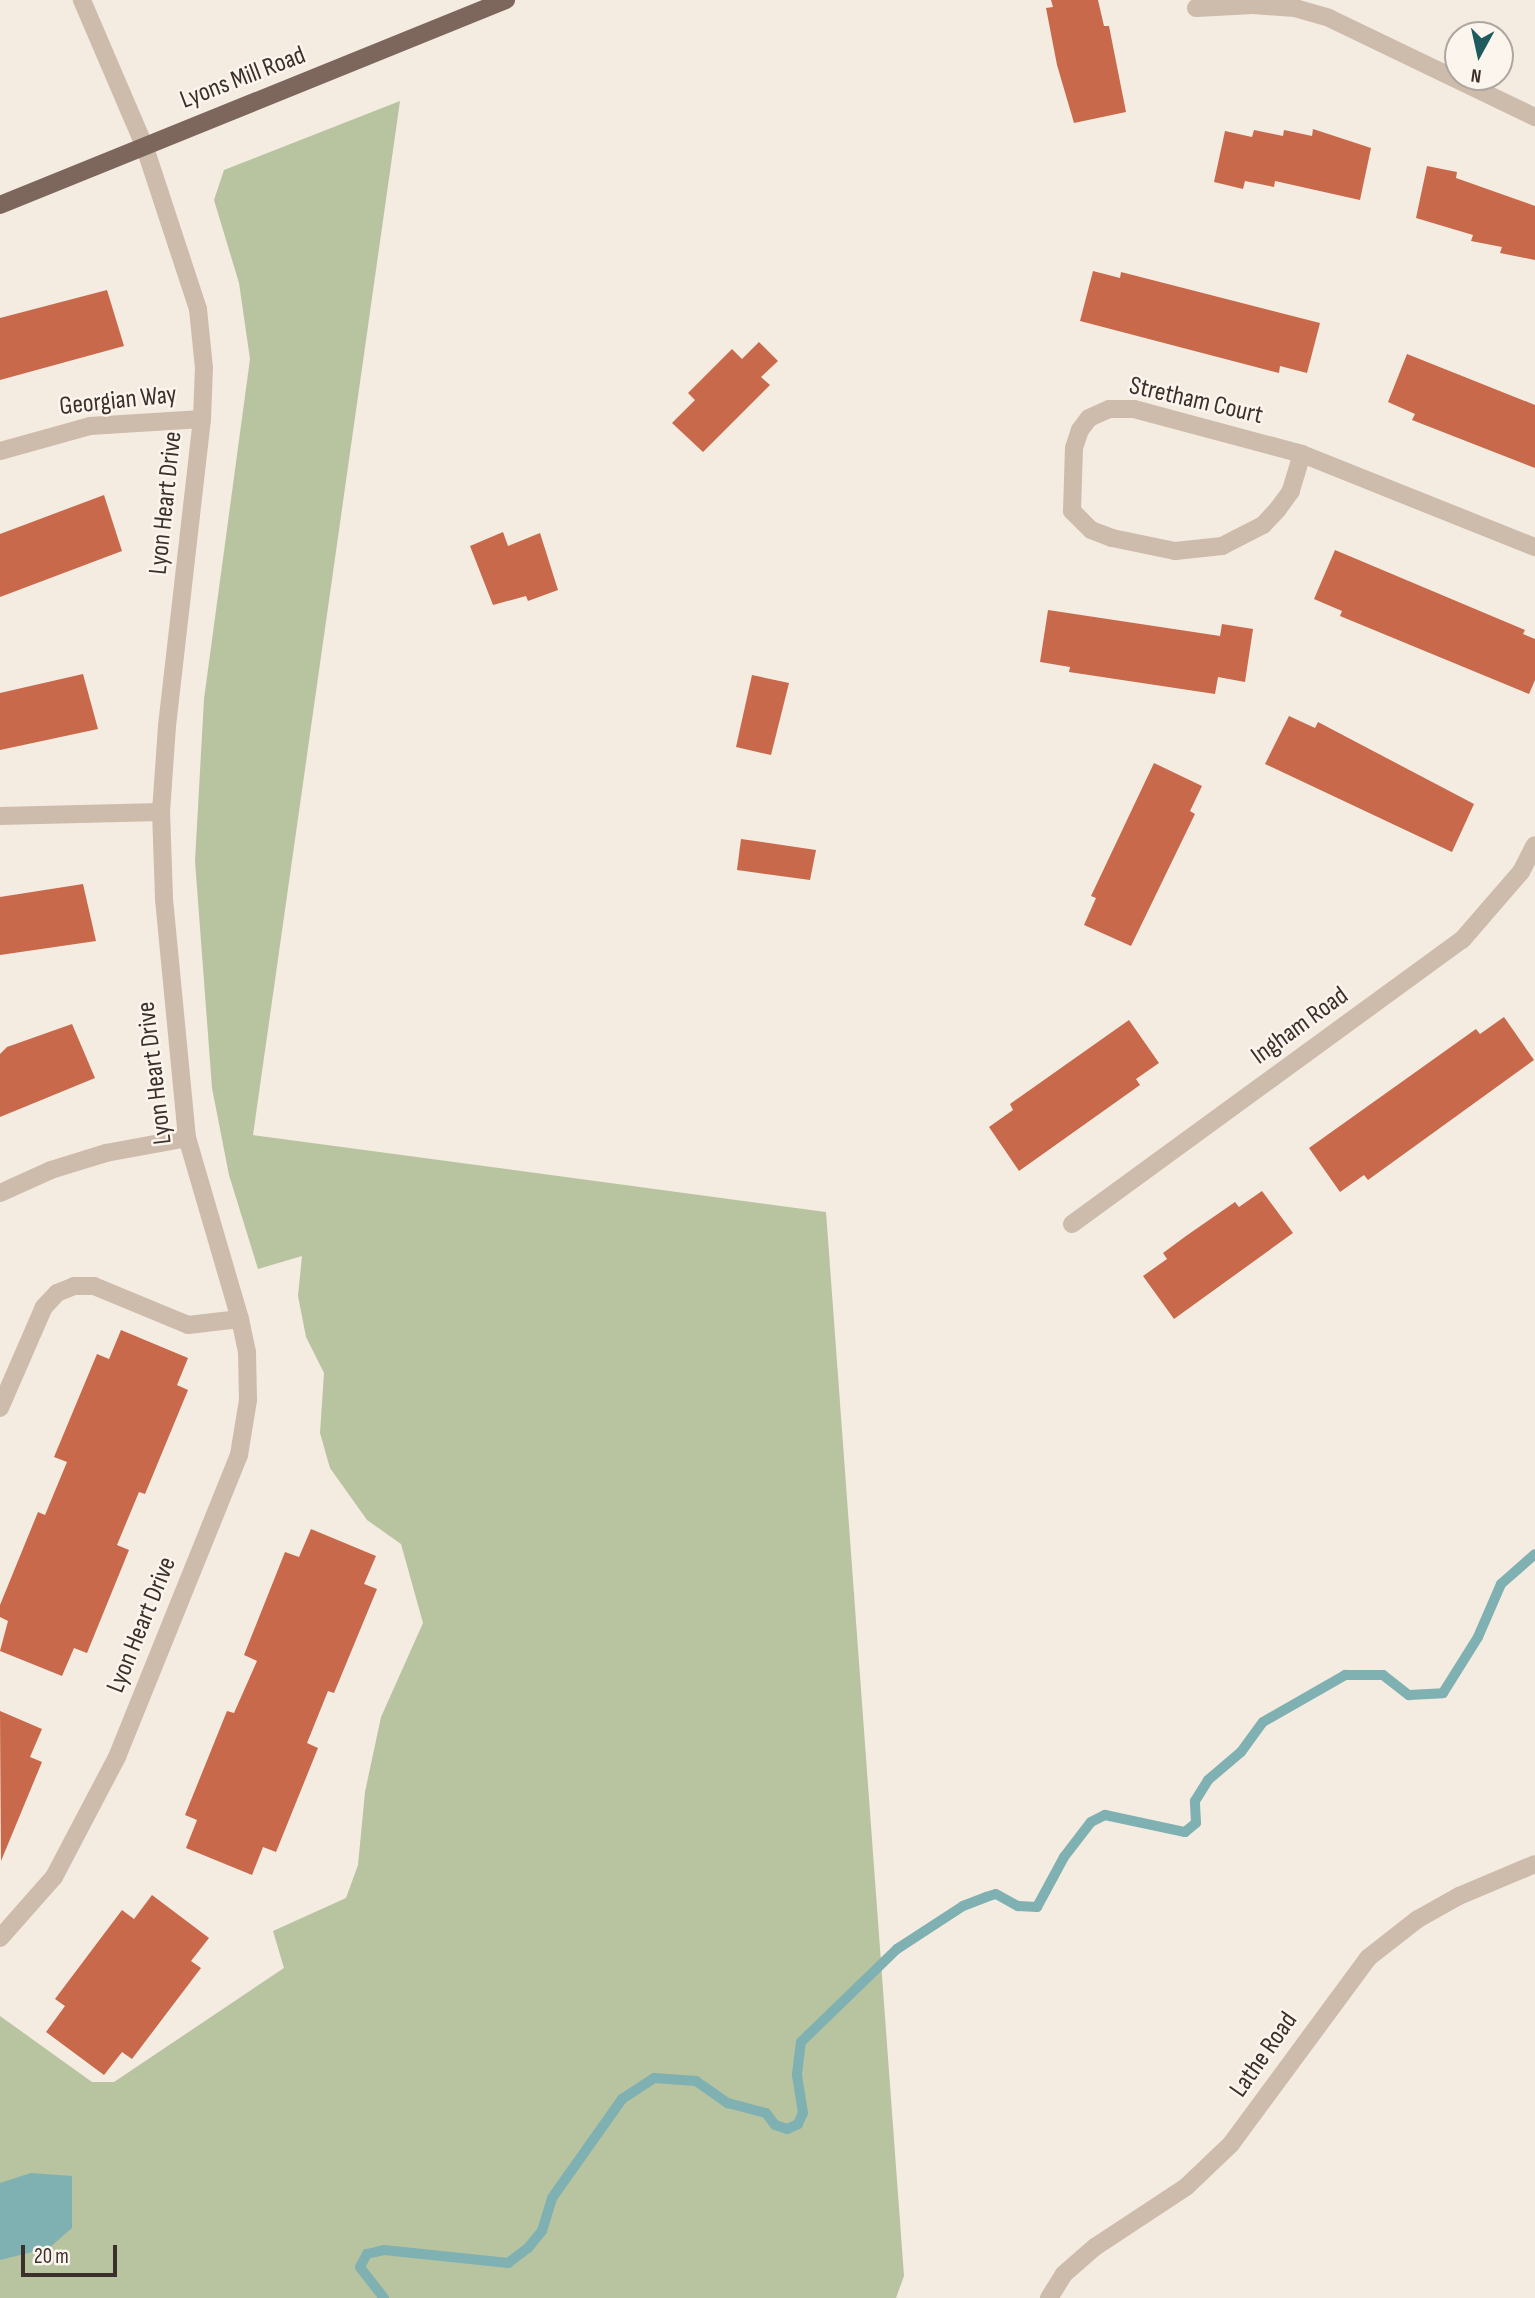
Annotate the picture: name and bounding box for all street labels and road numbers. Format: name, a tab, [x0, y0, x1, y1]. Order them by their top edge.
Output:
street label: Lyons Mill Road	[176, 40, 310, 116]
street label: Stretham Court	[1126, 370, 1266, 432]
street label: Georgian Way	[58, 379, 178, 423]
street label: Lyon Heart Drive	[143, 430, 189, 576]
street label: Ingham Road	[1246, 980, 1354, 1072]
street label: Lyon Heart Drive	[131, 1000, 179, 1146]
street label: Lyon Heart Drive	[101, 1552, 183, 1698]
street label: Lathe Road	[1224, 2006, 1304, 2104]

